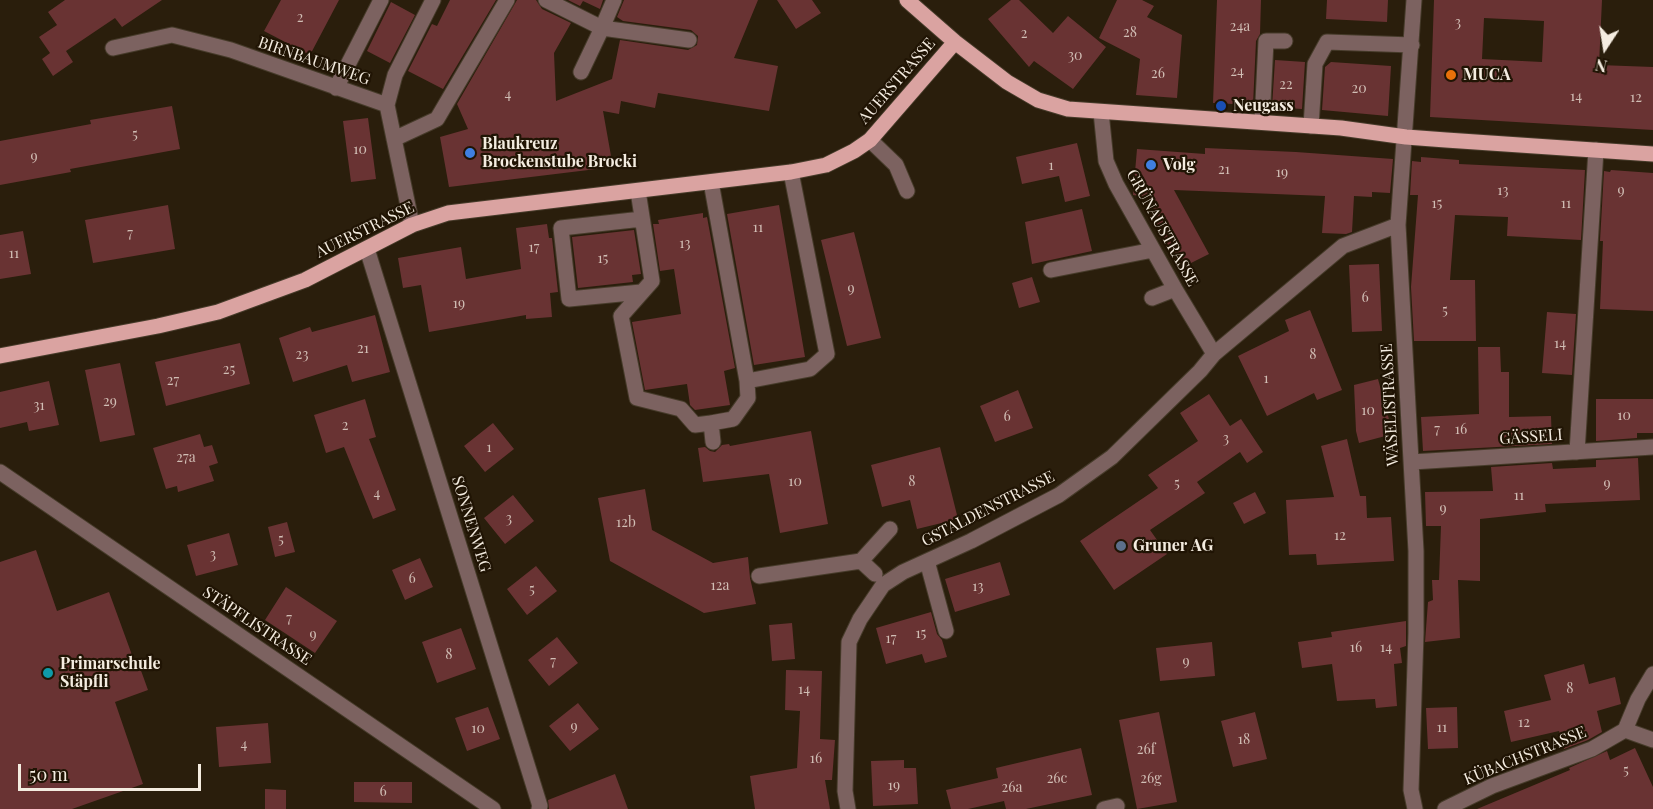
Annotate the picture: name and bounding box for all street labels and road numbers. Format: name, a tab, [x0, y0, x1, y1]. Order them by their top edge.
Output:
street label: BIRNBAUMWEG	[255, 33, 373, 89]
street label: AUERSTRASSE	[855, 34, 939, 128]
street label: GRÜNAUSTRASSE	[1122, 166, 1202, 290]
street label: AUERSTRASSE	[313, 198, 417, 262]
street label: WÄSELISTRASSE	[1377, 343, 1403, 467]
street label: GÄSSELI	[1499, 425, 1563, 449]
street label: GSTALDENSTRASSE	[918, 467, 1058, 551]
street label: SONNENWEG	[447, 474, 495, 574]
street label: STÄPFLISTRASSE	[199, 583, 315, 669]
street label: KÜBACHSTRASSE	[1461, 723, 1589, 789]

